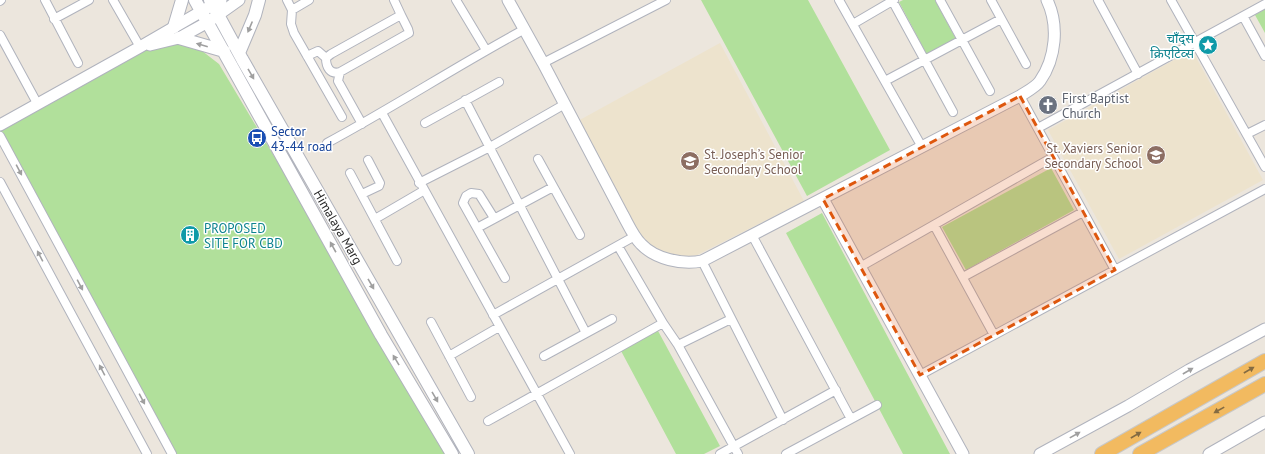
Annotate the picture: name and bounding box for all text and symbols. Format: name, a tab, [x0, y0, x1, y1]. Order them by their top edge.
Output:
one-way arrow	[247, 21, 254, 33]
place label: चाँद्स क्रिएटिव्स	[1150, 30, 1194, 62]
place icon: चाँद्स क्रिएटिव्स	[1197, 34, 1219, 56]
one-way arrow	[195, 42, 207, 48]
one-way arrow	[247, 68, 254, 80]
place label: First Baptist Church	[1062, 90, 1129, 122]
church icon: First Baptist Church	[1037, 94, 1059, 116]
place label: Sector 43-44 road	[271, 123, 332, 155]
bus stop icon: Sector 43-44 road	[246, 127, 268, 149]
place label: St. Xaviers Senior Secondary School	[1044, 140, 1143, 172]
school or university icon: St. Xaviers Senior Secondary School	[1145, 144, 1167, 166]
place label: St. Joseph’s Senior Secondary School	[704, 146, 804, 178]
school or university icon: St. Joseph’s Senior Secondary School	[679, 150, 701, 172]
one-way arrow	[15, 164, 22, 176]
street label: Himalaya Marg	[310, 187, 366, 267]
place label: PROPOSED SITE FOR CBD	[204, 220, 283, 252]
building icon: PROPOSED SITE FOR CBD	[179, 224, 201, 246]
one-way arrow	[329, 241, 336, 253]
one-way arrow	[37, 250, 43, 262]
one-way arrow	[367, 278, 374, 290]
one-way arrow	[77, 279, 84, 291]
one-way arrow	[393, 354, 400, 366]
one-way arrow	[98, 365, 105, 376]
one-way arrow	[1182, 367, 1194, 374]
one-way arrow	[1243, 367, 1255, 374]
one-way arrow	[432, 391, 439, 403]
one-way arrow	[139, 393, 146, 405]
one-way arrow	[1213, 407, 1225, 414]
one-way arrow	[1069, 431, 1080, 438]
one-way arrow	[1130, 431, 1142, 438]

